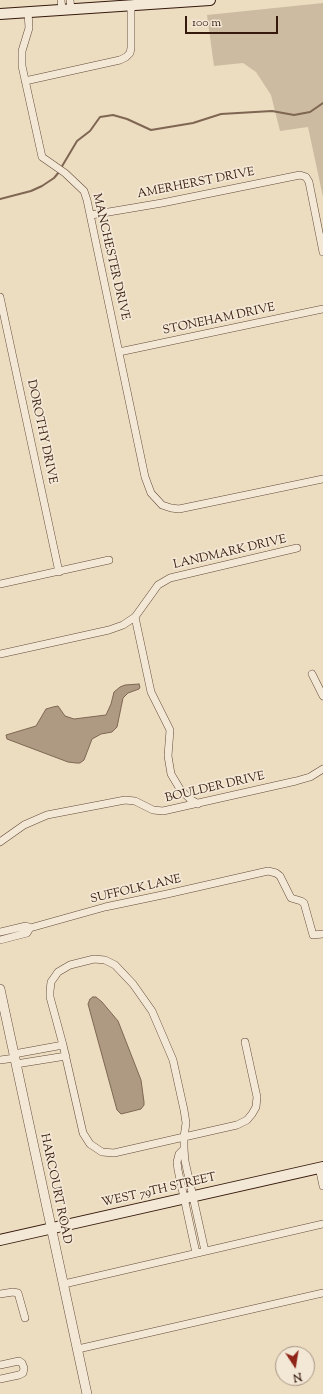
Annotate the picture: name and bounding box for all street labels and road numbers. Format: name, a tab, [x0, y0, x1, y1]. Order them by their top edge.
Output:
street label: AMERHERST DRIVE	[136, 166, 256, 202]
street label: MANCHESTER DRIVE	[88, 192, 132, 322]
street label: STONEHAM DRIVE	[162, 301, 276, 339]
street label: DOROTHY DRIVE	[23, 379, 59, 485]
street label: LANDMARK DRIVE	[172, 533, 288, 573]
street label: BOULDER DRIVE	[164, 770, 266, 806]
street label: SUFFOLK LANE	[89, 873, 183, 907]
street label: HARCOURT ROAD	[36, 1132, 74, 1246]
street label: WEST 79TH STREET	[100, 1171, 218, 1211]

